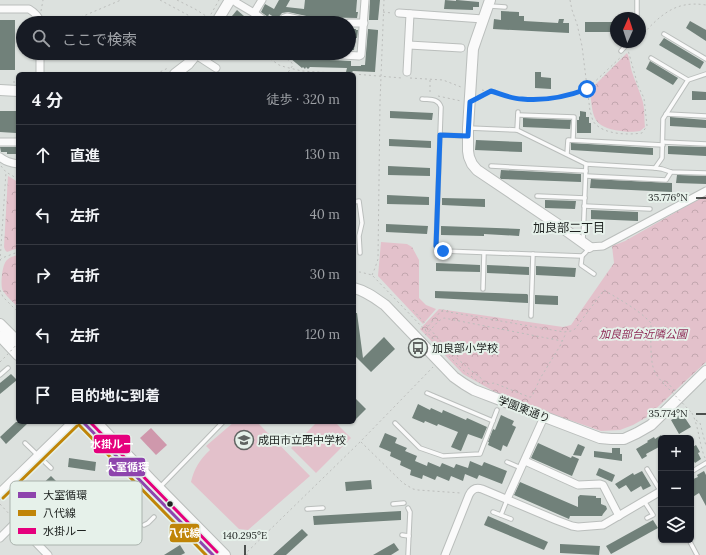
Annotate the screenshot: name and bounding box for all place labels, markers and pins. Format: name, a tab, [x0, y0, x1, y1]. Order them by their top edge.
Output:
bus stop icon: 加良部小学校	[407, 337, 429, 359]
place label: 加良部小学校	[432, 341, 498, 355]
school or university icon: 成田市立西中学校	[233, 429, 255, 451]
place label: 成田市立西中学校	[258, 433, 346, 447]
unlabelled marker	[165, 499, 175, 509]

